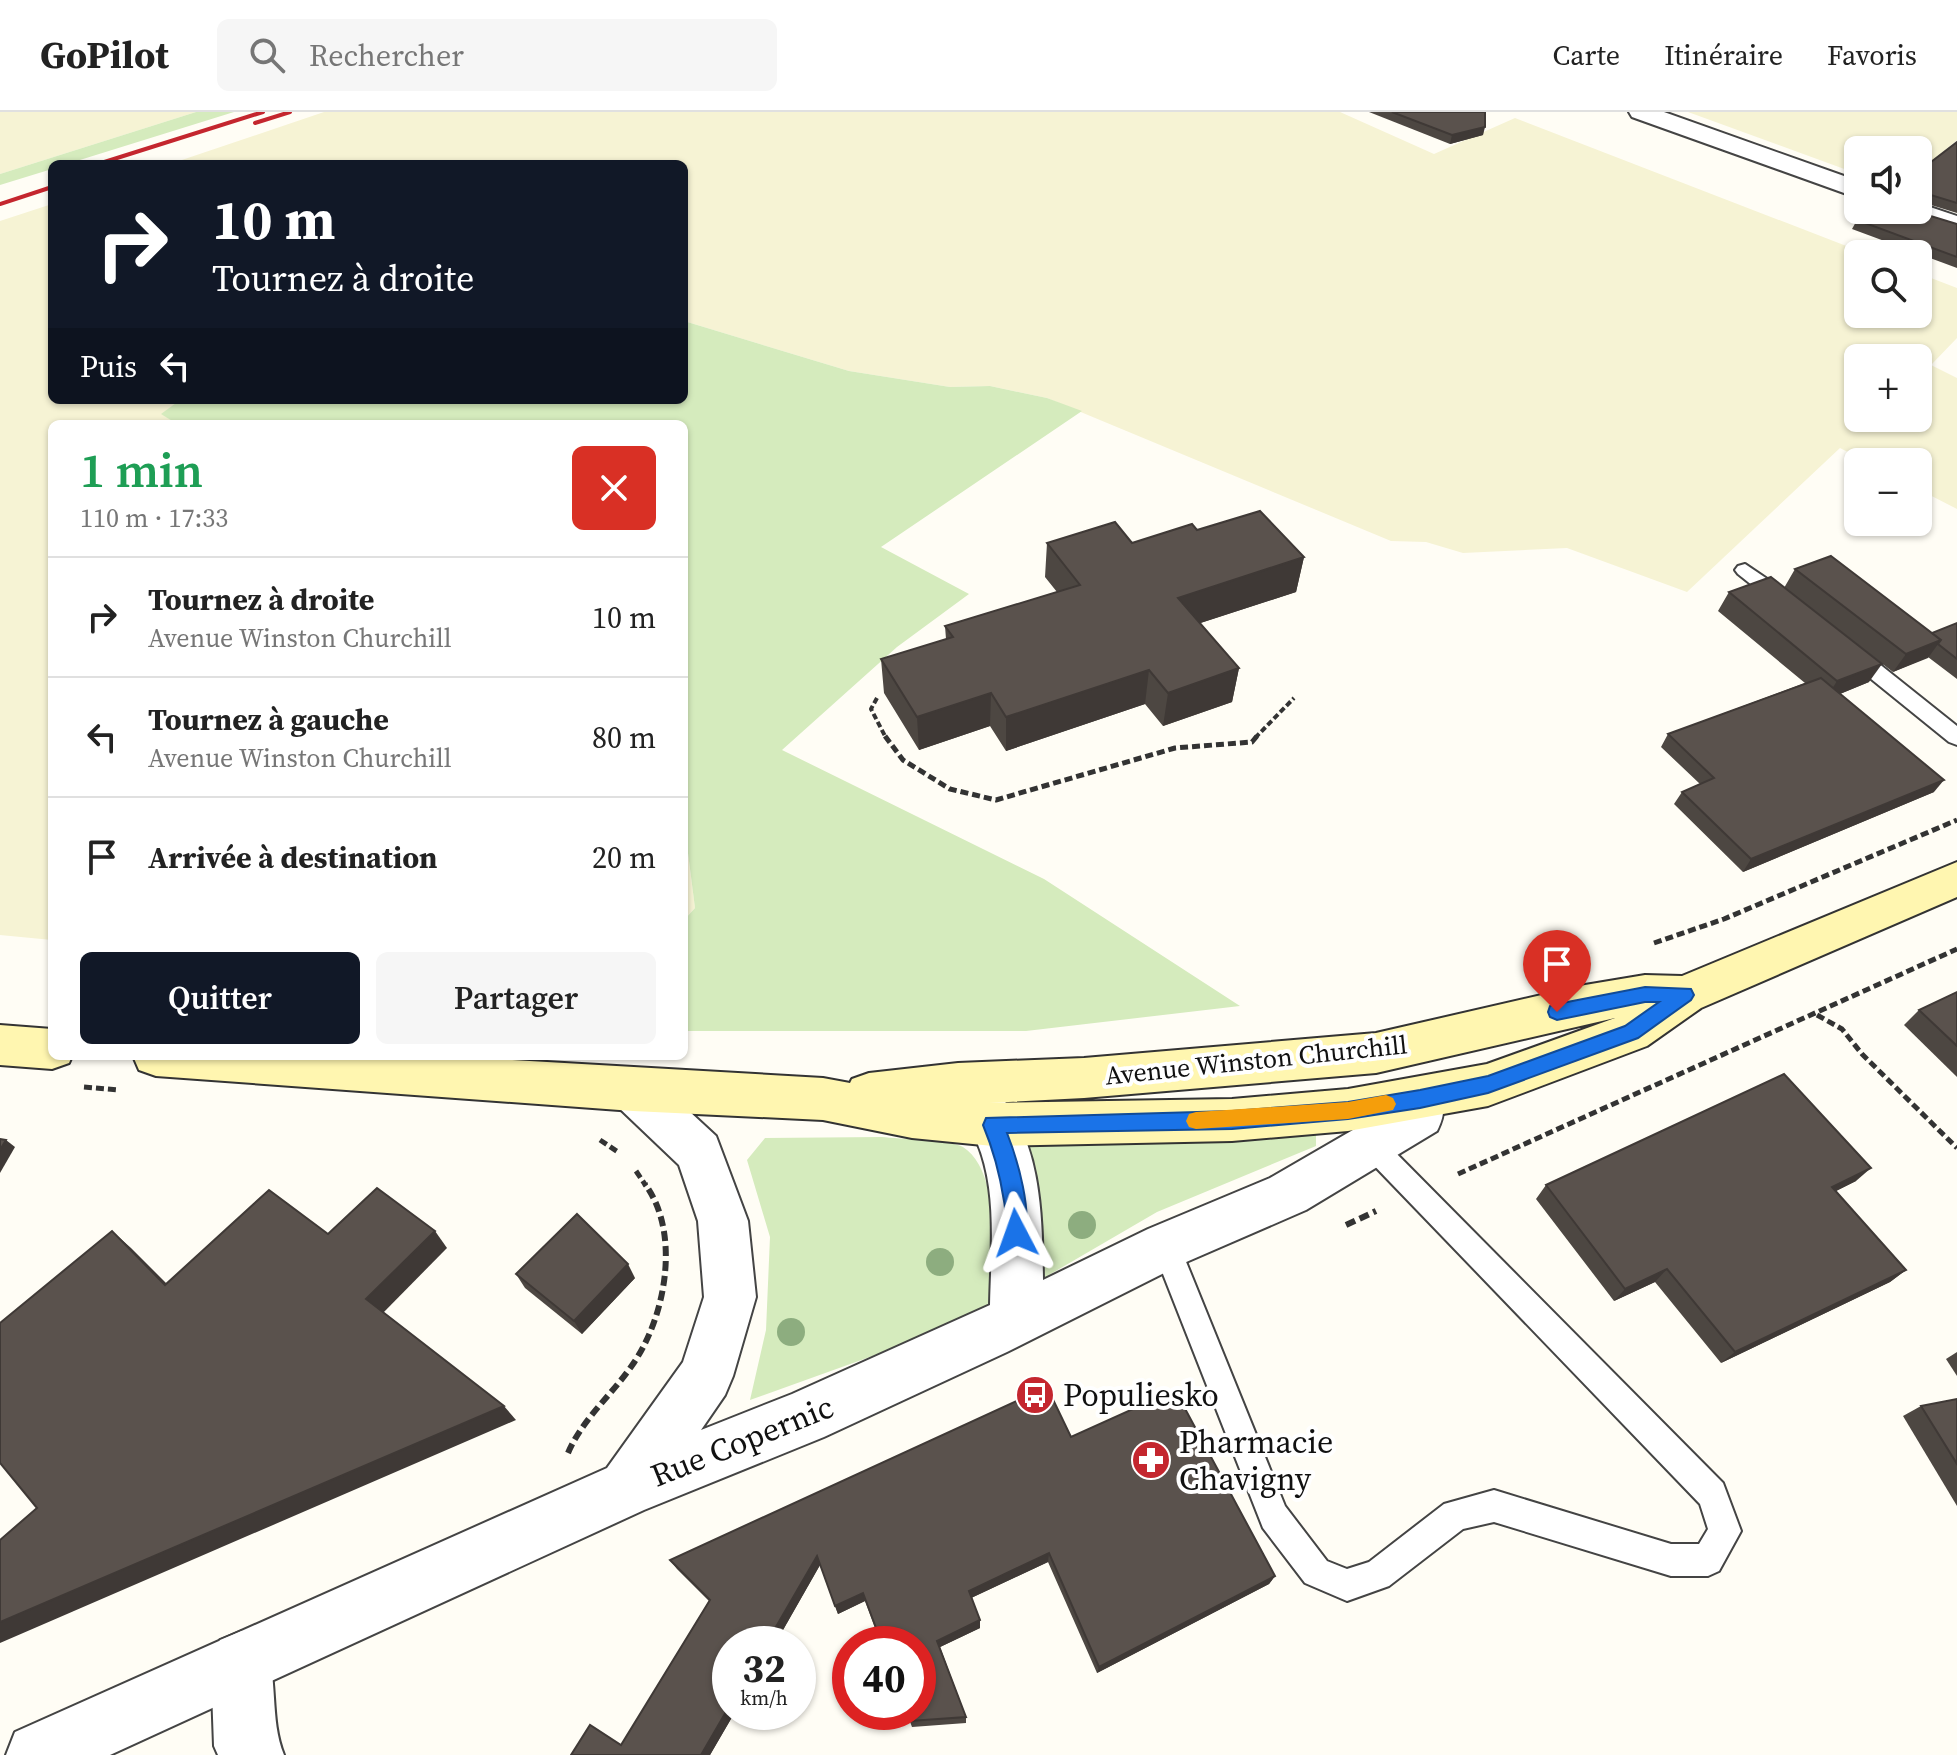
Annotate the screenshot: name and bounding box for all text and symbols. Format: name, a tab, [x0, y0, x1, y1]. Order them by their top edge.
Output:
search box	[217, 19, 777, 91]
text: GoPilot	[40, 29, 169, 81]
icon: search	[245, 33, 289, 77]
text: Rechercher	[309, 35, 464, 76]
text: Carte	[1553, 36, 1620, 74]
text: Itinéraire	[1664, 36, 1783, 74]
text: Favoris	[1827, 36, 1917, 74]
map controls	[1844, 136, 1932, 536]
button: sound	[1844, 136, 1932, 224]
text: 10 m	[212, 181, 335, 258]
icon: right	[80, 192, 184, 296]
button: search	[1844, 240, 1932, 328]
text: Tournez à droite	[212, 254, 474, 303]
icon: left	[153, 344, 197, 388]
button: +	[1844, 344, 1932, 432]
text: Puis	[80, 346, 137, 387]
text: 1 min	[80, 437, 203, 503]
button: close	[572, 446, 656, 530]
button: −	[1844, 448, 1932, 536]
text: 110 m · 17:33	[80, 500, 228, 536]
text: Tournez à droite	[148, 579, 374, 620]
icon: right	[80, 595, 124, 639]
text: 10 m	[592, 597, 656, 638]
text: Avenue Winston Churchill	[148, 620, 452, 656]
text: Tournez à gauche	[148, 699, 389, 740]
icon: left	[80, 715, 124, 759]
text: 80 m	[592, 717, 656, 758]
text: Avenue Winston Churchill	[148, 740, 452, 776]
icon: arrive	[80, 835, 124, 879]
text: Arrivée à destination	[148, 837, 438, 878]
text: 20 m	[592, 837, 656, 878]
pin	[1523, 930, 1591, 1012]
icon: arrive	[1535, 942, 1579, 986]
button: Quitter	[80, 952, 360, 1044]
button: Partager	[376, 952, 656, 1044]
street label: Avenue Winston Churchill	[1103, 1026, 1409, 1094]
position arrow	[974, 1191, 1058, 1275]
place label: Populiesko	[1063, 1373, 1219, 1417]
bus stop icon: Populiesko	[1014, 1374, 1056, 1416]
street label: Rue Copernic	[644, 1384, 840, 1498]
place label: Pharmacie Chavigny	[1179, 1420, 1333, 1501]
pharmacy icon: Pharmacie Chavigny	[1130, 1439, 1172, 1481]
speed limit sign: 40	[832, 1626, 936, 1730]
text: 32	[742, 1641, 786, 1695]
text: km/h	[740, 1684, 788, 1712]

